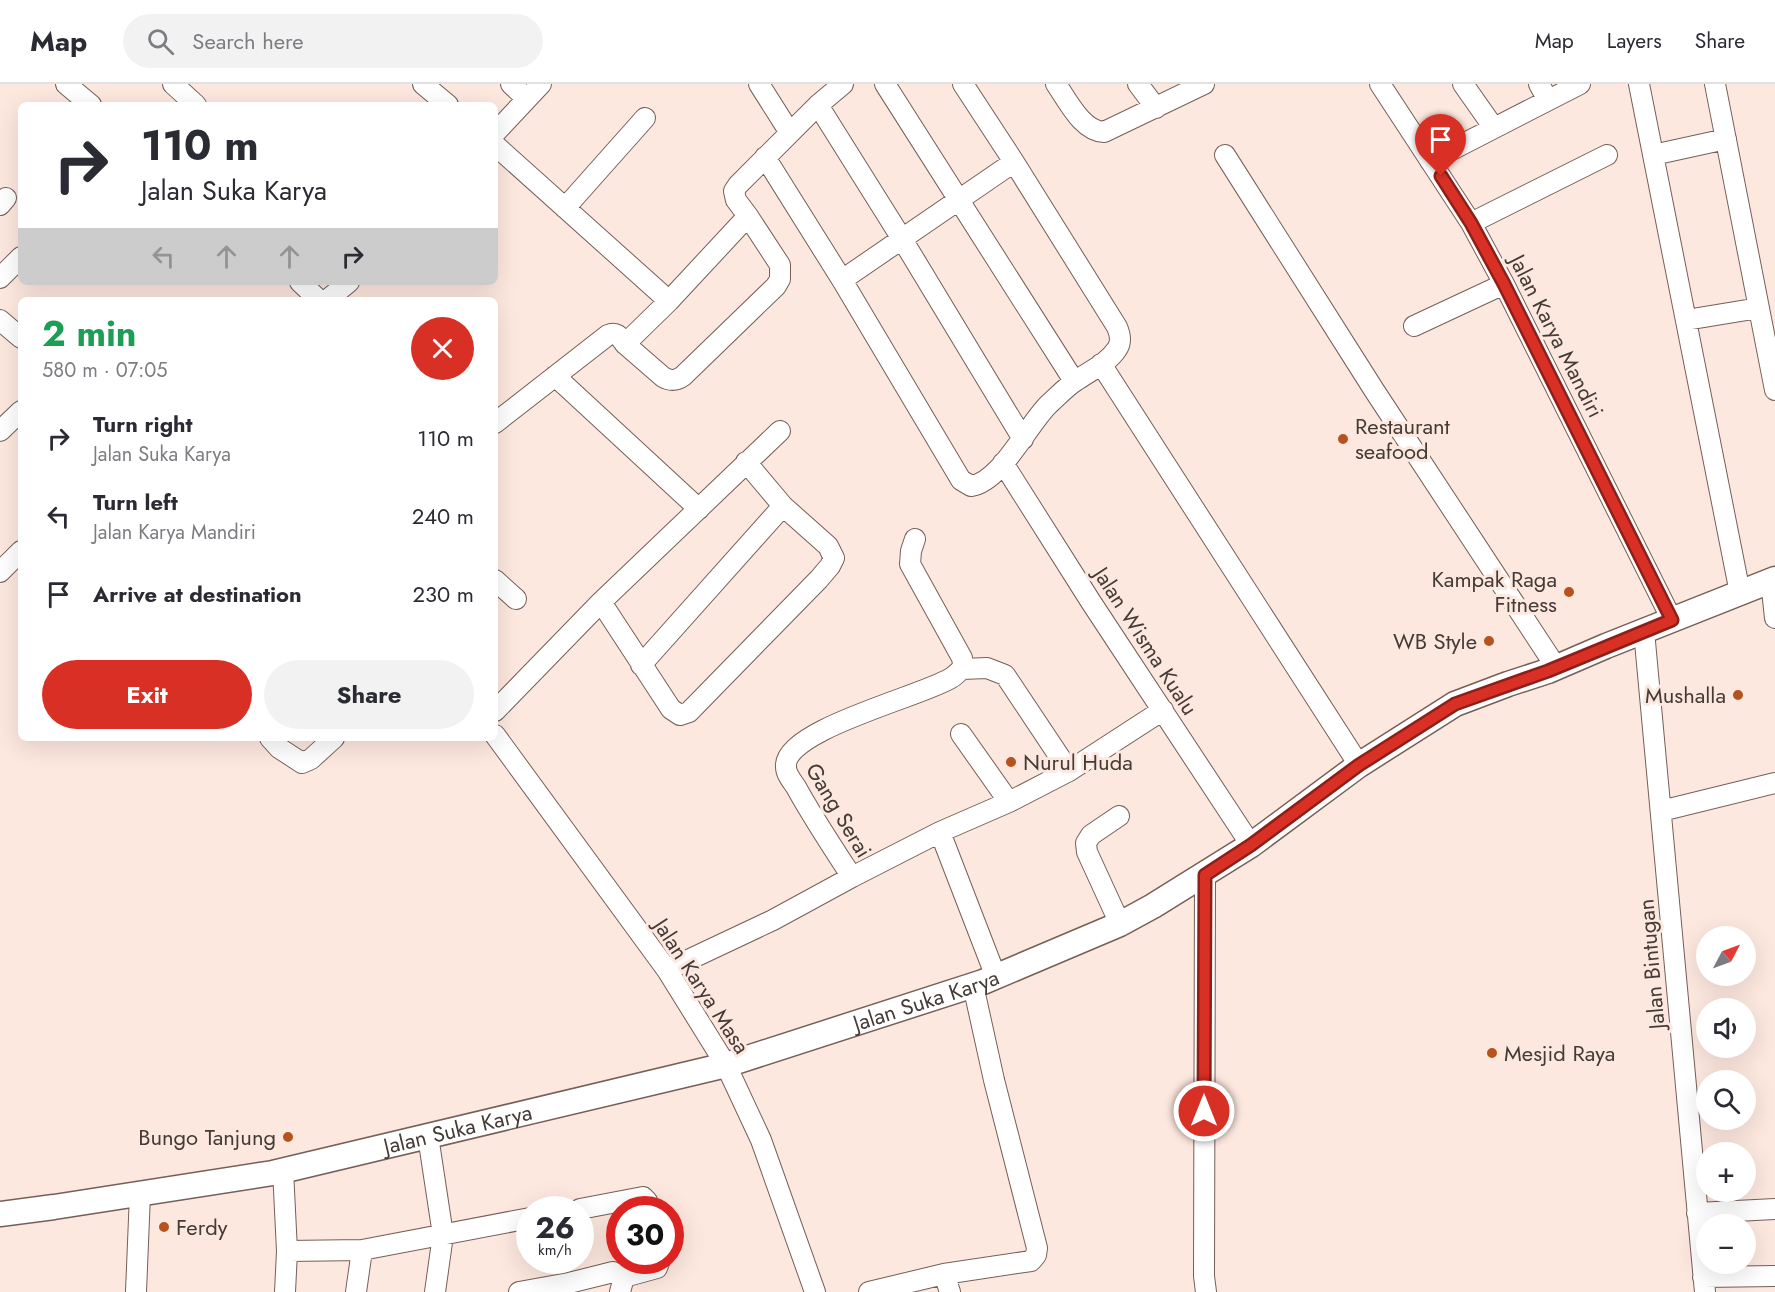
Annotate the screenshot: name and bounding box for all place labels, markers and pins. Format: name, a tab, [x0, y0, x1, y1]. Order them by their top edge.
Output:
pin	[1415, 114, 1466, 176]
place label: Restaurant seafood	[1355, 410, 1451, 467]
marker: Restaurant seafood	[1336, 432, 1350, 446]
place label: Kampak Raga Fitness	[1431, 563, 1557, 620]
marker: Kampak Raga Fitness	[1562, 585, 1576, 599]
place label: WB Style	[1393, 625, 1477, 657]
marker: WB Style	[1482, 634, 1496, 648]
place label: Mushalla	[1645, 679, 1726, 711]
marker: Mushalla	[1731, 688, 1745, 702]
place label: Nurul Huda	[1023, 746, 1133, 778]
marker: Nurul Huda	[1004, 755, 1018, 769]
place label: Mesjid Raya	[1504, 1037, 1615, 1069]
marker: Mesjid Raya	[1485, 1046, 1499, 1060]
place label: Bungo Tanjung	[138, 1121, 276, 1153]
marker: Bungo Tanjung	[281, 1130, 295, 1144]
place label: Ferdy	[176, 1211, 228, 1243]
marker: Ferdy	[157, 1220, 171, 1234]

